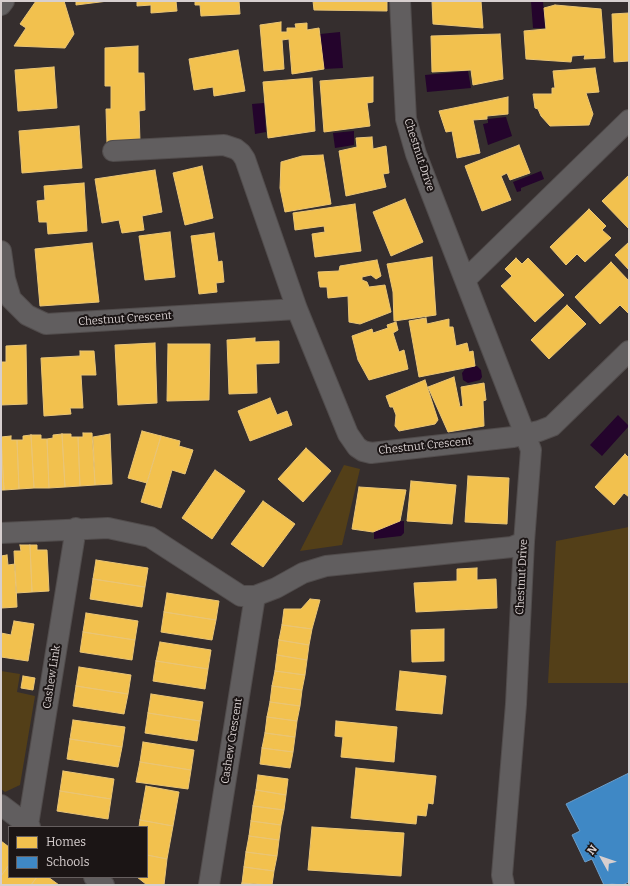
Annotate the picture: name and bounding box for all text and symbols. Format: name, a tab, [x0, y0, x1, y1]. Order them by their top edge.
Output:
street label: Chestnut Drive	[401, 117, 437, 193]
street label: Chestnut Crescent	[78, 309, 172, 329]
street label: Chestnut Crescent	[378, 435, 472, 457]
street label: Chestnut Drive	[513, 539, 531, 615]
street label: Cashew Link	[40, 644, 64, 710]
street label: Cashew Crescent	[219, 697, 245, 785]
legend	[8, 826, 148, 878]
text: Homes	[46, 835, 86, 849]
north arrow	[582, 838, 622, 878]
text: N	[585, 843, 600, 857]
text: Schools	[46, 855, 89, 869]

